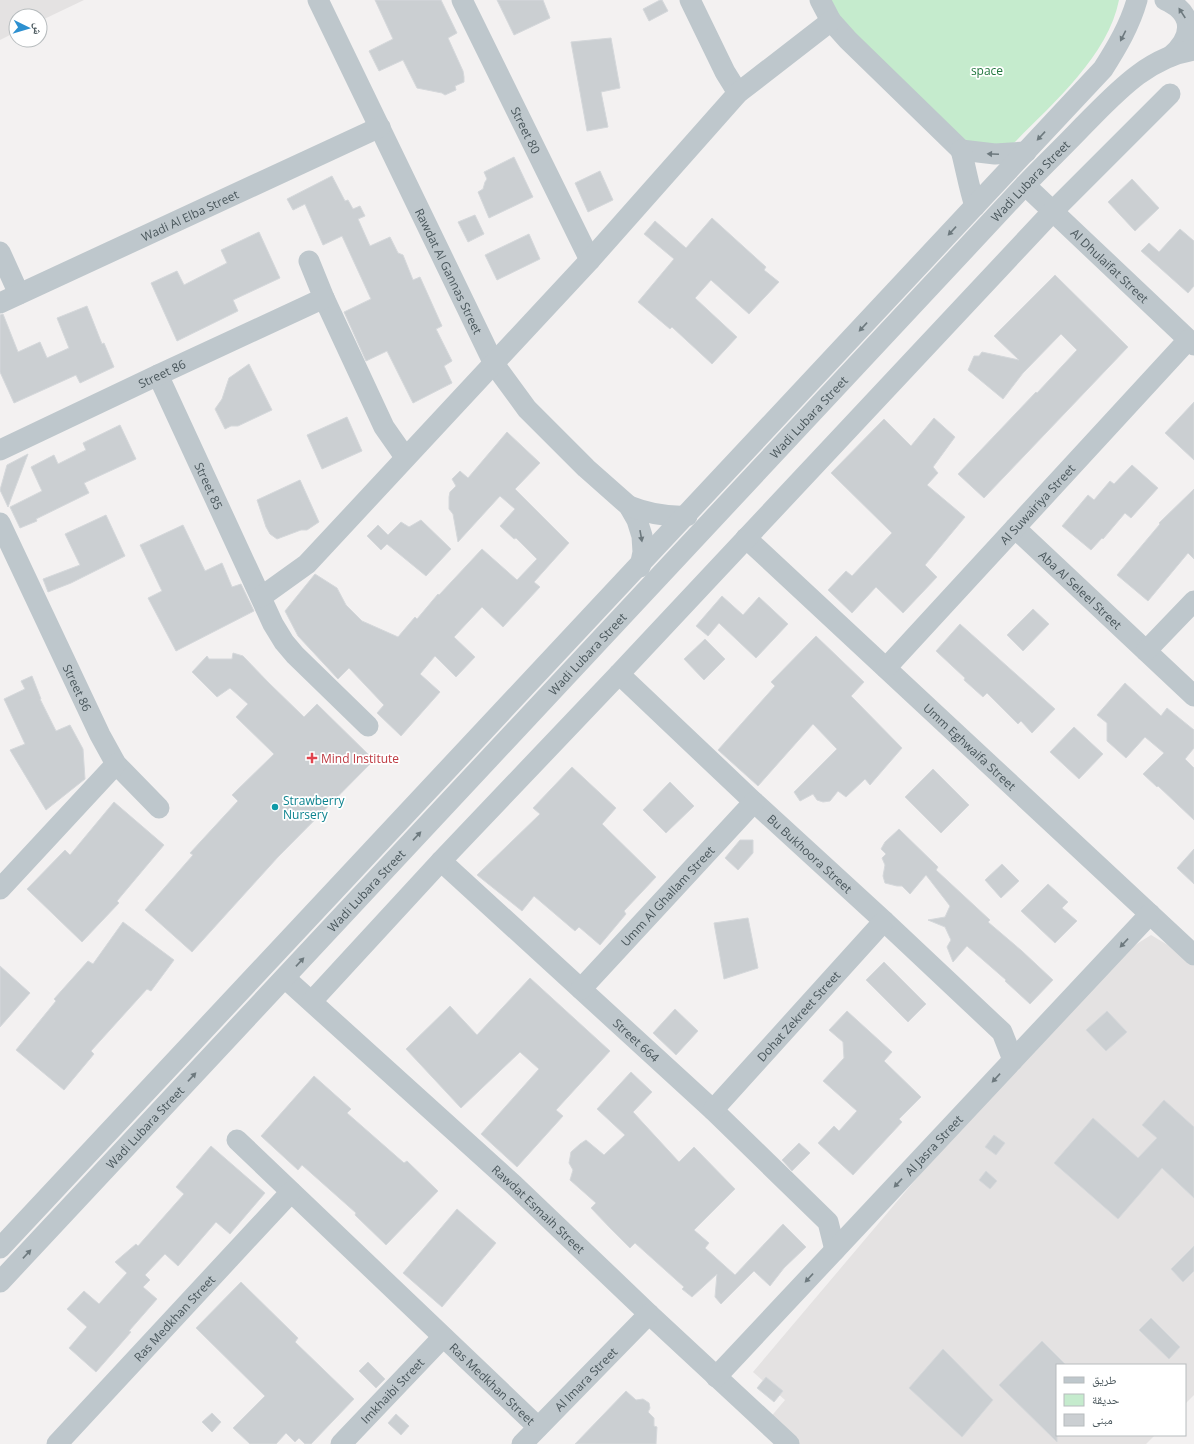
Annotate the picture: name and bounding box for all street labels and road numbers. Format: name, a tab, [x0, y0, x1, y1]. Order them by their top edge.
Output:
street label: Street 80	[507, 104, 545, 157]
street label: Wadi Lubara Street	[987, 136, 1073, 225]
street label: Wadi Al Elba Street	[138, 185, 241, 245]
street label: Rawdat Al Gannas Street	[411, 205, 487, 337]
street label: Al Dhulaifat Street	[1067, 224, 1153, 307]
street label: Street 86	[135, 355, 188, 392]
street label: Wadi Lubara Street	[766, 372, 851, 462]
street label: Street 85	[191, 459, 227, 512]
street label: Al Suwairiya Street	[996, 460, 1079, 548]
street label: Aba Al Seleel Street	[1035, 546, 1126, 633]
street label: Wadi Lubara Street	[544, 609, 630, 699]
street label: Street 86	[59, 661, 96, 714]
street label: Umm Eghwaifa Street	[920, 699, 1020, 794]
street label: Bu Bukhoora Street	[764, 810, 856, 897]
street label: Umm Al Ghallam Street	[616, 842, 718, 950]
street label: Wadi Lubara Street	[323, 845, 409, 935]
street label: Dohat Zekreet Street	[753, 967, 844, 1065]
street label: Street 664	[610, 1014, 663, 1066]
street label: Wadi Lubara Street	[102, 1082, 188, 1172]
street label: Al Jasra Street	[901, 1111, 966, 1179]
street label: Rawdat Esmaih Street	[488, 1161, 589, 1257]
street label: Ras Medkhan Street	[130, 1271, 218, 1365]
street label: Ras Medkhan Street	[446, 1339, 539, 1428]
street label: Al Imara Street	[550, 1343, 621, 1415]
street label: Imkhaibi Street	[357, 1354, 428, 1427]

